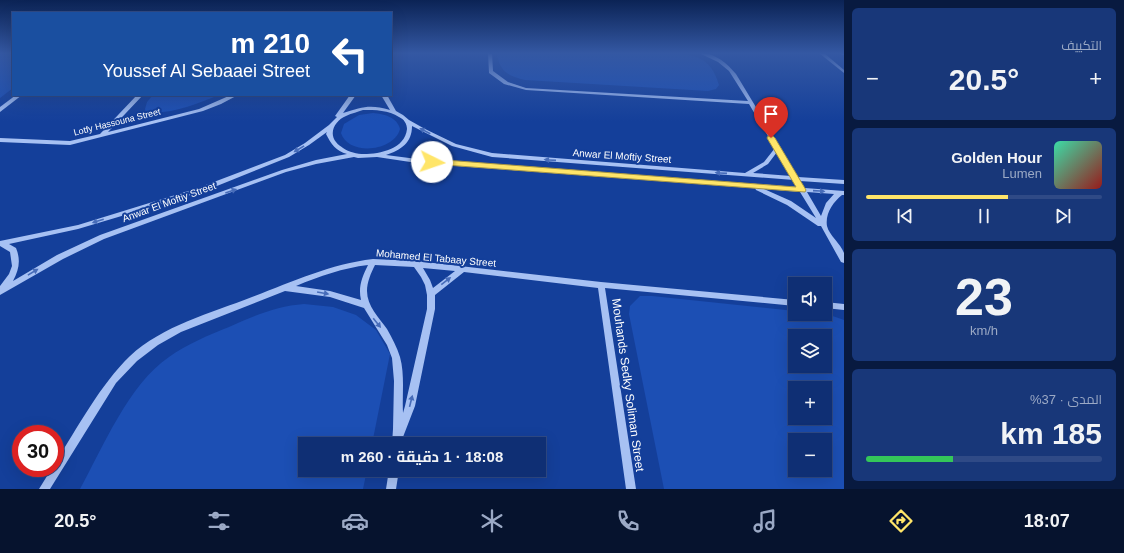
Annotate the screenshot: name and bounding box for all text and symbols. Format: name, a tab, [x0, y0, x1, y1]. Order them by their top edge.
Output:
text: 210 m	[231, 28, 310, 59]
icon: left	[324, 28, 376, 80]
text: التكييف	[1061, 38, 1102, 53]
text: Youssef Al Sebaaei Street	[103, 61, 310, 81]
text: 20.5°	[949, 63, 1019, 96]
text: −	[866, 66, 879, 91]
text: +	[1089, 66, 1102, 91]
pin	[754, 97, 788, 138]
icon: arrive	[760, 103, 782, 125]
street label: Lotfy Hassouna Street	[73, 106, 162, 138]
one-way arrow	[419, 128, 430, 134]
position arrow	[411, 141, 453, 183]
one-way arrow	[293, 145, 305, 152]
street label: Anwar El Moftiy Street	[572, 147, 672, 165]
text: Golden Hour	[951, 149, 1042, 166]
one-way arrow	[544, 157, 556, 164]
text: Lumen	[1002, 166, 1042, 181]
one-way arrow	[715, 169, 727, 176]
street label: Anwar El Moftiy Street	[121, 180, 218, 224]
one-way arrow	[225, 188, 237, 194]
one-way arrow	[813, 188, 825, 195]
icon: previous	[894, 205, 916, 227]
icon: pause	[973, 205, 995, 227]
icon: next	[1052, 205, 1074, 227]
one-way arrow	[92, 218, 104, 224]
street label: Mohamed El Tabaay Street	[376, 247, 497, 269]
text: 23	[955, 268, 1013, 326]
one-way arrow	[27, 269, 39, 276]
one-way arrow	[441, 277, 452, 285]
map controls	[788, 277, 832, 477]
button: sound	[788, 277, 832, 321]
one-way arrow	[317, 290, 329, 296]
street label: Mouhands Sedky Soliman Street	[609, 297, 647, 473]
one-way arrow	[373, 317, 381, 328]
text: km/h	[970, 323, 998, 338]
button: layers	[788, 329, 832, 373]
button: +	[788, 381, 832, 425]
text: المدى · 37%	[1030, 392, 1102, 407]
one-way arrow	[409, 394, 415, 407]
text: 185 km	[1000, 417, 1102, 450]
speed limit sign: 30	[12, 425, 64, 477]
button: −	[788, 433, 832, 477]
text: 18:08 · 1 دقيقة · 260 m	[341, 448, 503, 465]
icon: filters	[205, 507, 233, 535]
icon: car	[341, 507, 369, 535]
icon: climate	[478, 507, 506, 535]
icon: phone	[614, 507, 642, 535]
icon: music	[751, 507, 779, 535]
icon: directions	[887, 507, 915, 535]
text: 20.5°	[54, 511, 97, 531]
text: 18:07	[1024, 511, 1070, 531]

